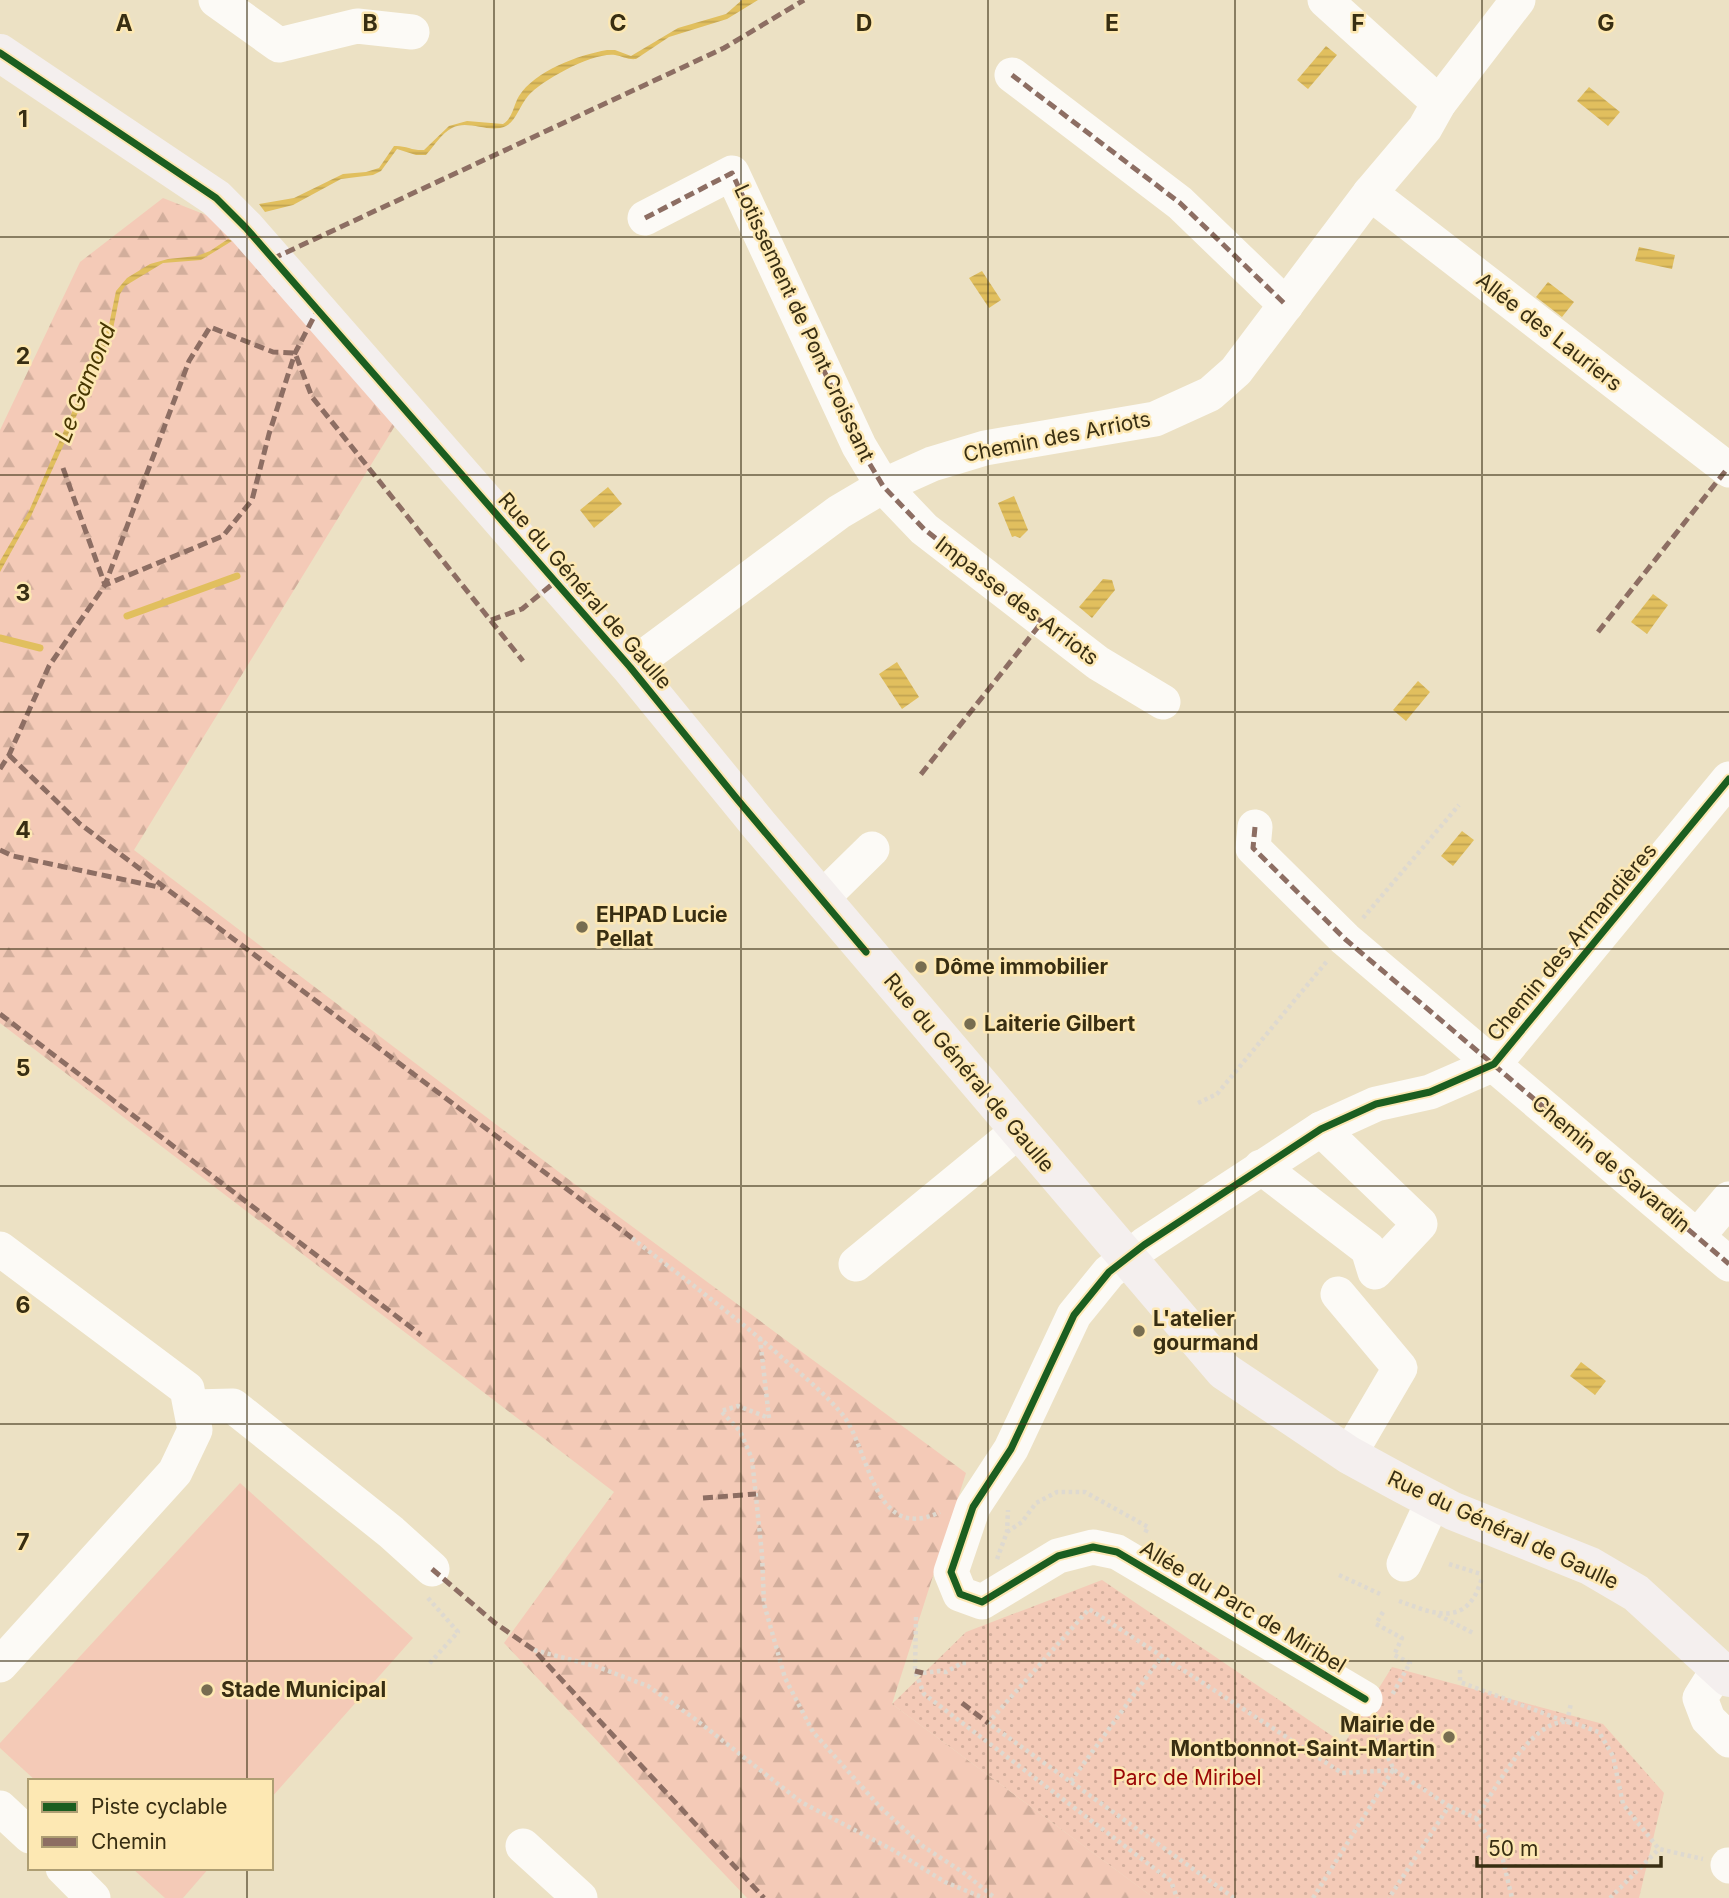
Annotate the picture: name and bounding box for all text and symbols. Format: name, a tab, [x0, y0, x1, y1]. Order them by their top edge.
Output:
text: A	[115, 9, 133, 37]
text: B	[362, 9, 378, 37]
text: C	[609, 9, 627, 37]
text: D	[856, 9, 872, 37]
text: E	[1105, 9, 1119, 37]
text: F	[1351, 9, 1365, 37]
text: G	[1597, 9, 1615, 37]
text: 1	[18, 105, 28, 133]
street label: Lotissement de Pont Croissant	[729, 180, 880, 465]
street label: Allée des Lauriers	[1472, 267, 1627, 396]
water label: Le Gamond	[48, 319, 122, 446]
text: 2	[16, 342, 30, 370]
street label: Chemin des Arriots	[961, 406, 1153, 467]
street label: Rue du Général de Gaulle	[493, 487, 677, 694]
street label: Impasse des Arriots	[931, 531, 1104, 670]
text: 3	[16, 579, 30, 607]
text: 4	[15, 816, 31, 844]
street label: Chemin des Armandières	[1482, 838, 1662, 1046]
place label: EHPAD Lucie Pellat	[596, 902, 728, 951]
marker: EHPAD Lucie Pellat	[574, 919, 590, 935]
place label: Dôme immobilier	[935, 954, 1108, 979]
marker: Dôme immobilier	[913, 959, 929, 975]
street label: Rue du Général de Gaulle	[879, 968, 1060, 1177]
place label: Laiterie Gilbert	[984, 1011, 1135, 1036]
marker: Laiterie Gilbert	[962, 1016, 978, 1032]
text: 5	[16, 1054, 30, 1082]
street label: Chemin de Savardin	[1527, 1090, 1696, 1237]
text: 6	[16, 1291, 30, 1319]
place label: L'atelier gourmand	[1153, 1306, 1259, 1355]
marker: L'atelier gourmand	[1131, 1323, 1147, 1339]
street label: Rue du Général de Gaulle	[1384, 1465, 1623, 1594]
text: 7	[16, 1528, 30, 1556]
street label: Allée du Parc de Miribel	[1136, 1535, 1351, 1678]
place label: Stade Municipal	[221, 1677, 386, 1702]
marker: Stade Municipal	[199, 1682, 215, 1698]
place label: Mairie de Montbonnot-Saint-Martin	[1170, 1712, 1435, 1761]
marker: Mairie de Montbonnot-Saint-Martin	[1441, 1729, 1457, 1745]
park label: Parc de Miribel	[1112, 1765, 1262, 1790]
legend	[28, 1779, 273, 1870]
text: Piste cyclable	[91, 1794, 227, 1819]
scale bar	[1477, 1825, 1661, 1869]
text: Chemin	[91, 1829, 167, 1854]
text: 50 m	[1488, 1836, 1538, 1861]

